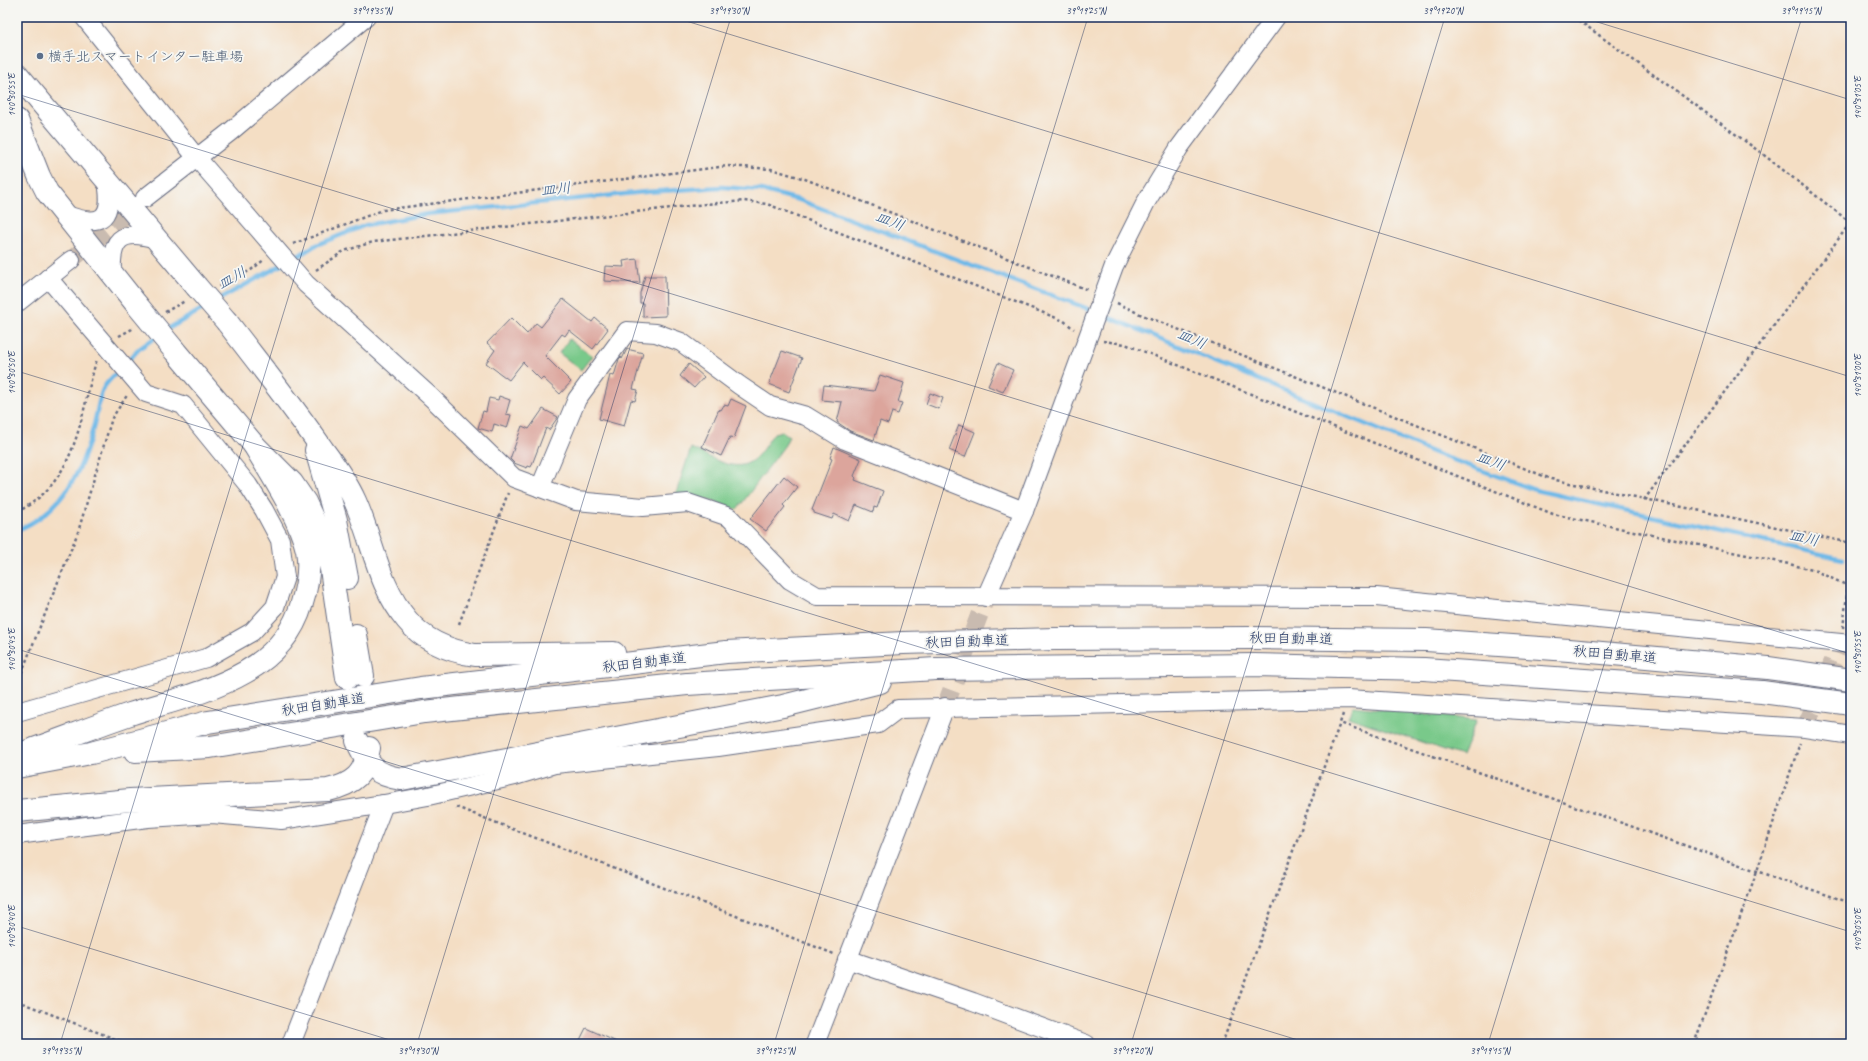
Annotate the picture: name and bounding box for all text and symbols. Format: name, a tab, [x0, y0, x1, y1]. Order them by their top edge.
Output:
text: 39°19'35"N	[352, 4, 394, 17]
text: 39°19'30"N	[709, 4, 751, 17]
text: 39°19'25"N	[1066, 4, 1108, 17]
text: 39°19'20"N	[1423, 4, 1465, 17]
text: 39°19'15"N	[1781, 4, 1823, 17]
place label: 横手北スマートインター駐車場	[48, 48, 243, 65]
marker: 横手北スマートインター駐車場	[35, 51, 45, 61]
text: 140°30'55"E	[5, 72, 18, 117]
text: 140°31'05"E	[1851, 75, 1864, 120]
water label: 皿川	[540, 178, 572, 201]
water label: 皿川	[872, 207, 907, 236]
water label: 皿川	[215, 263, 250, 294]
water label: 皿川	[1174, 325, 1209, 354]
text: 140°30'50"E	[5, 350, 18, 395]
text: 140°31'00"E	[1851, 353, 1864, 398]
water label: 皿川	[1473, 447, 1508, 476]
water label: 皿川	[1787, 526, 1821, 551]
text: 140°30'45"E	[5, 627, 18, 672]
street label: 秋田自動車道	[1249, 629, 1333, 648]
text: 140°30'55"E	[1851, 630, 1864, 675]
street label: 秋田自動車道	[925, 632, 1009, 651]
street label: 秋田自動車道	[1572, 642, 1658, 667]
street label: 秋田自動車道	[601, 649, 687, 676]
street label: 秋田自動車道	[280, 690, 366, 719]
text: 140°30'40"E	[5, 904, 18, 949]
text: 140°30'50"E	[1851, 907, 1864, 952]
text: 39°19'35"N	[41, 1044, 83, 1057]
text: 39°19'30"N	[398, 1044, 440, 1057]
text: 39°19'25"N	[755, 1044, 797, 1057]
text: 39°19'20"N	[1112, 1044, 1154, 1057]
text: 39°19'15"N	[1470, 1044, 1512, 1057]

